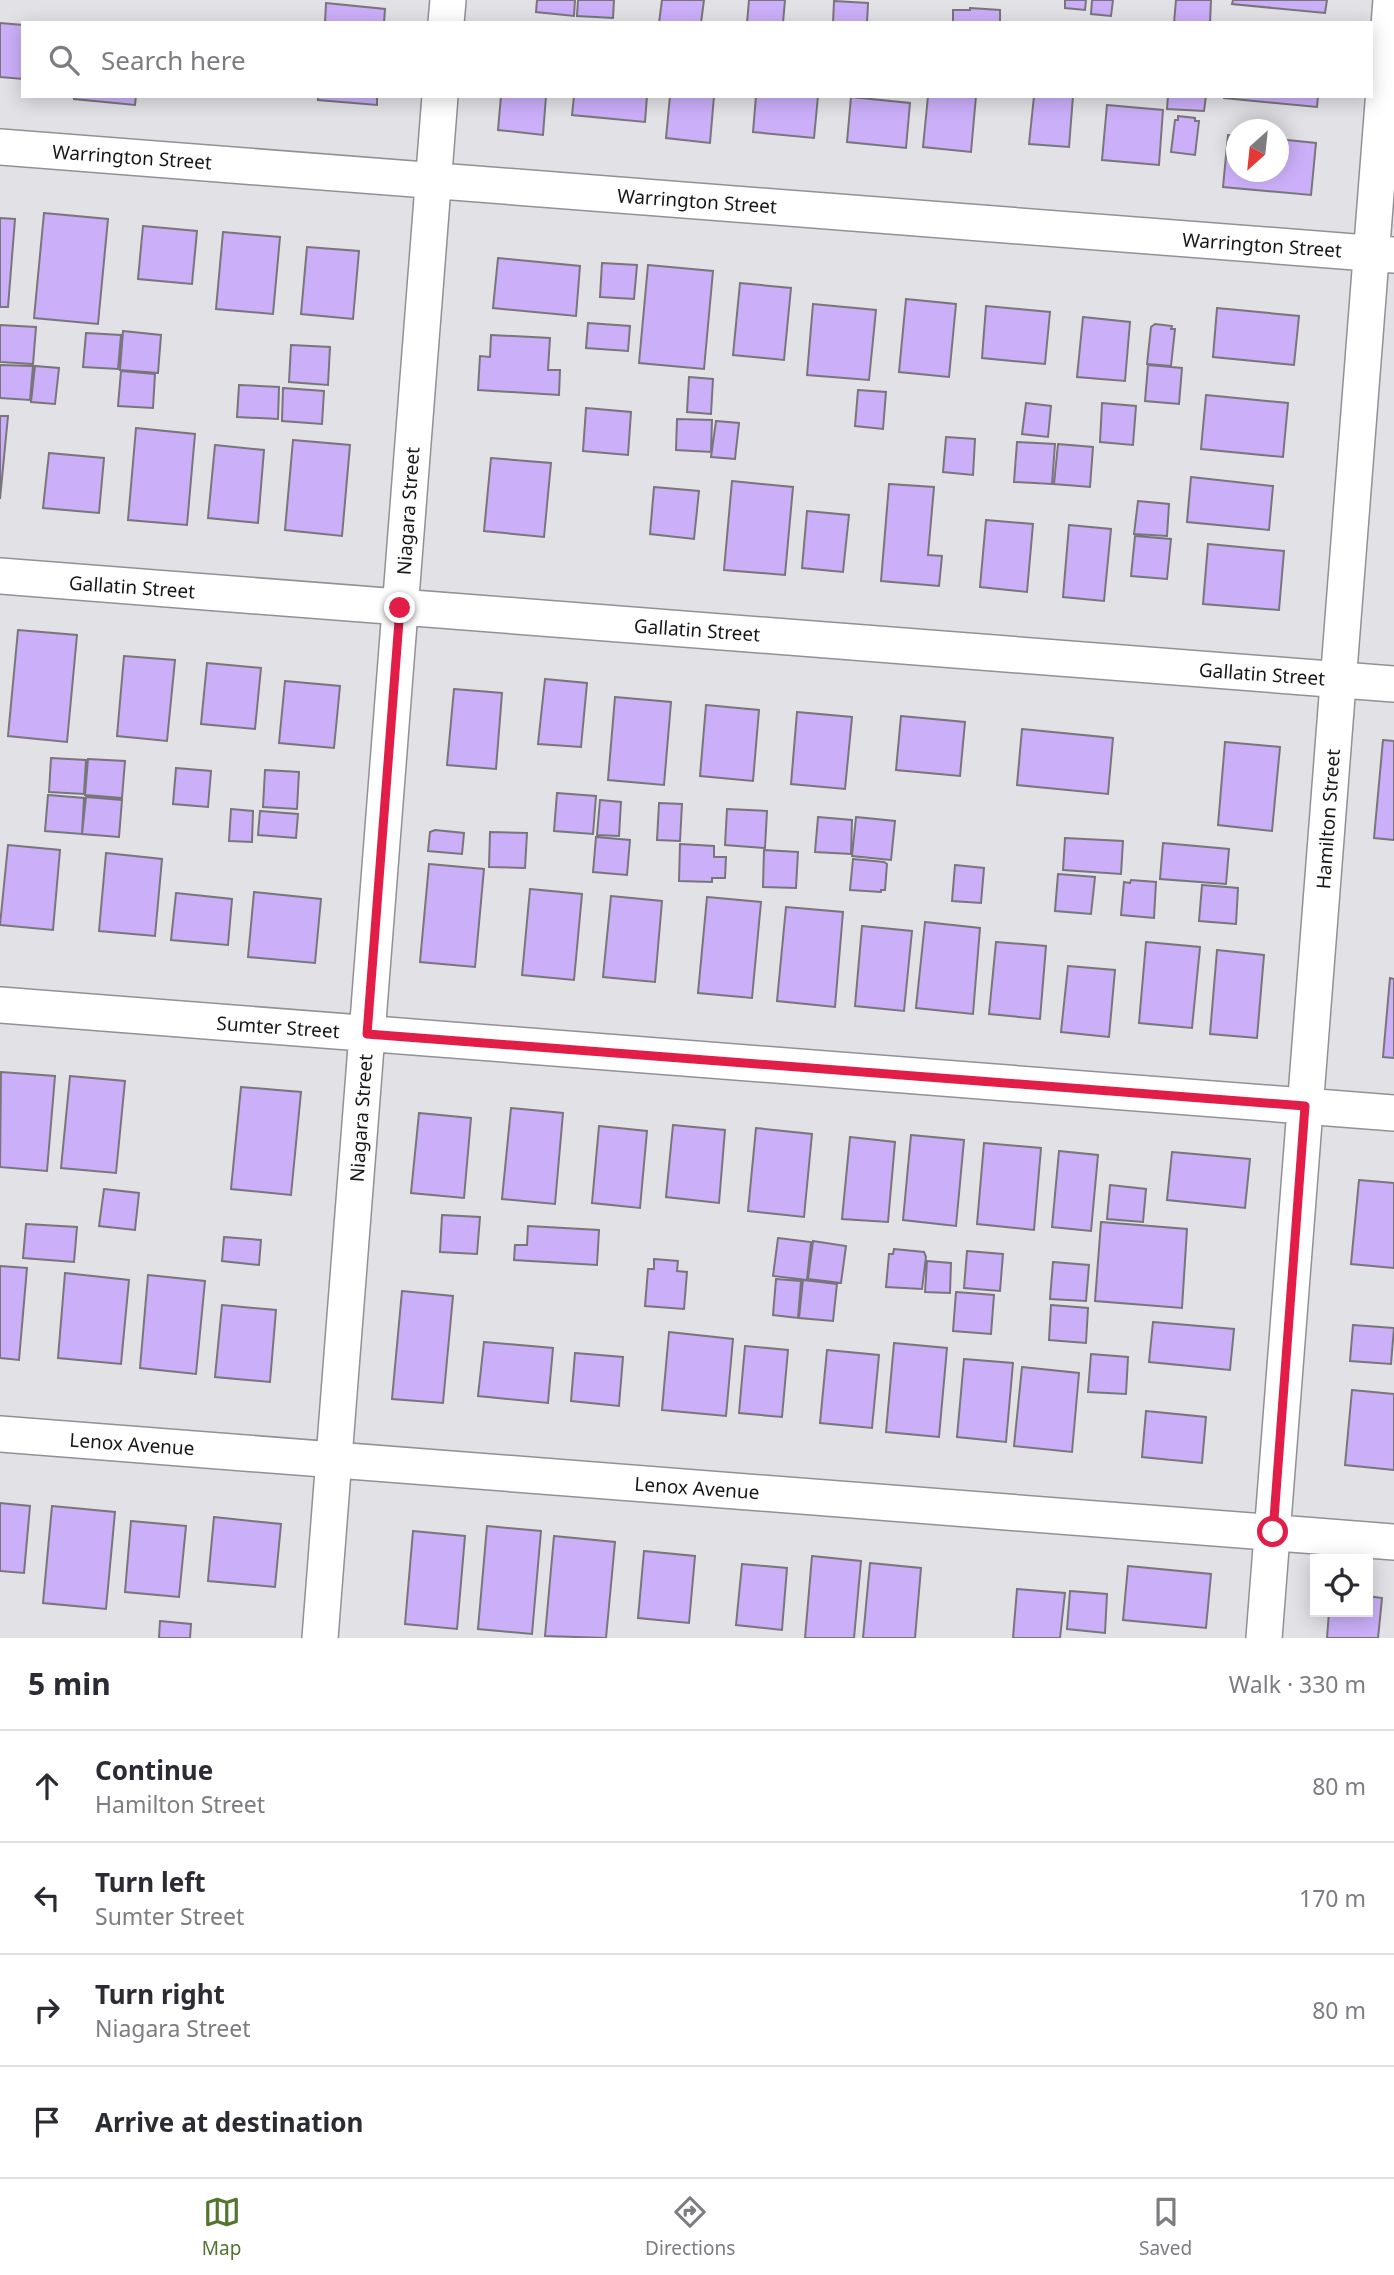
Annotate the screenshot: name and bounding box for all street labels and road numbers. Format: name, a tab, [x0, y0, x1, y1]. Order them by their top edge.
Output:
street label: Warrington Street	[51, 138, 213, 176]
street label: Warrington Street	[616, 182, 778, 220]
street label: Warrington Street	[1181, 226, 1343, 264]
street label: Niagara Street	[391, 446, 425, 576]
street label: Gallatin Street	[68, 570, 196, 604]
street label: Gallatin Street	[633, 613, 761, 647]
street label: Gallatin Street	[1198, 657, 1326, 691]
street label: Hamilton Street	[1310, 748, 1346, 890]
street label: Sumter Street	[216, 1010, 341, 1044]
street label: Niagara Street	[344, 1053, 378, 1183]
street label: Lenox Avenue	[69, 1427, 195, 1461]
street label: Lenox Avenue	[634, 1471, 760, 1505]

